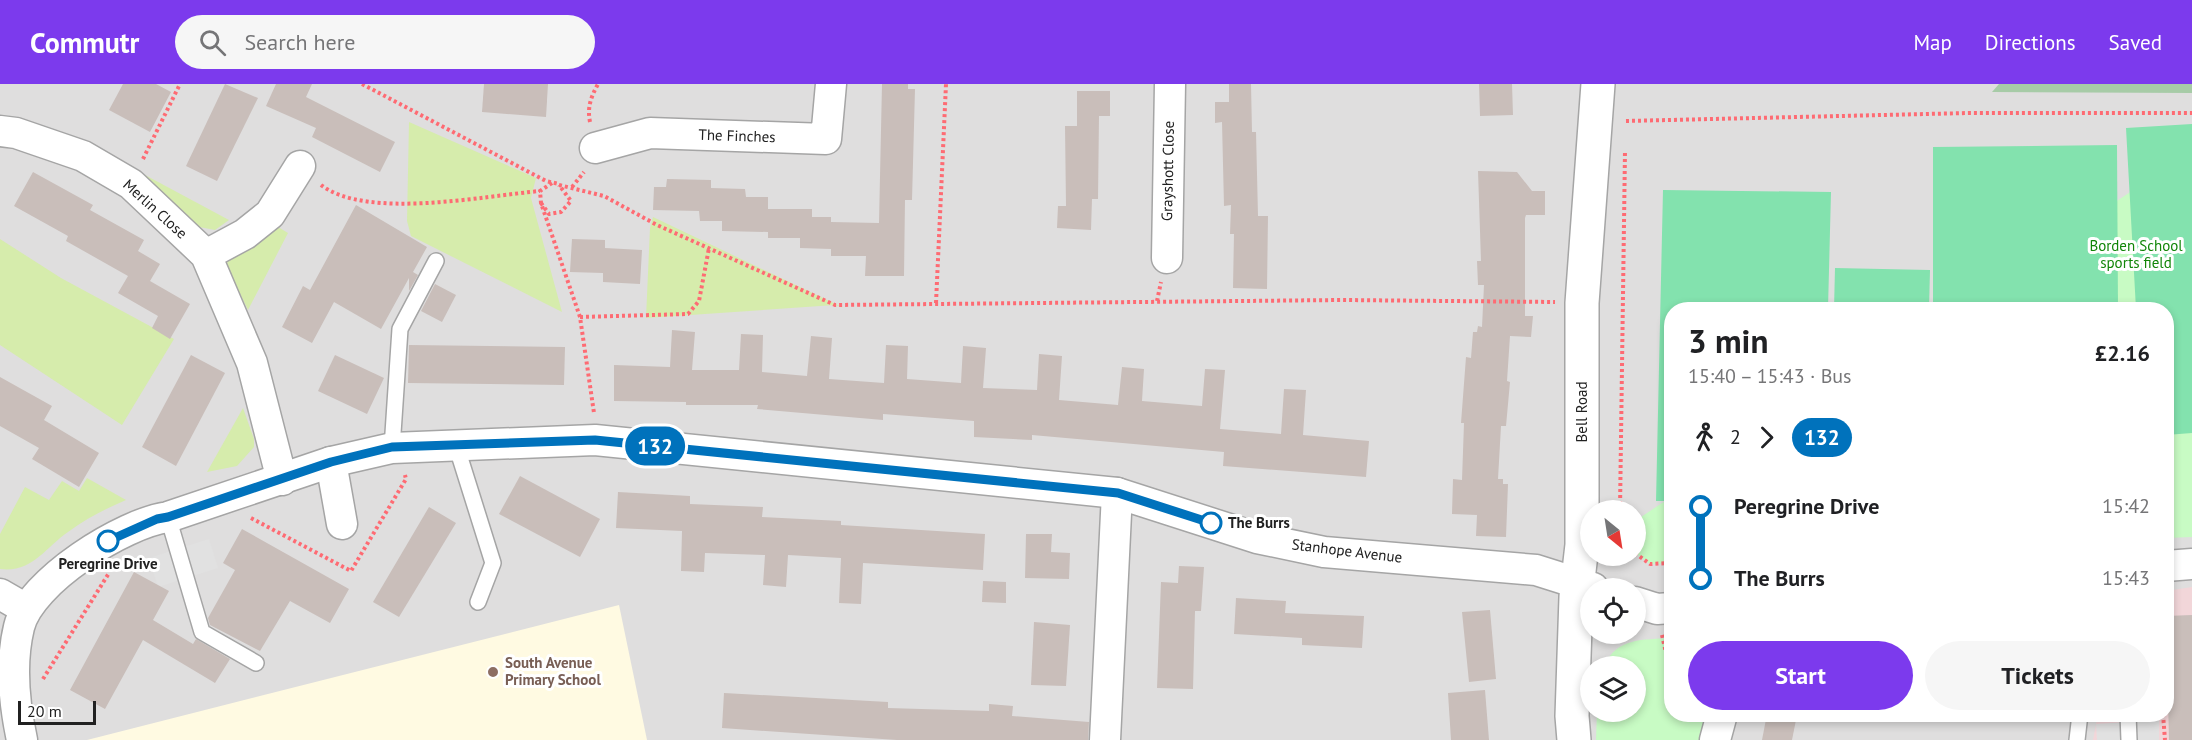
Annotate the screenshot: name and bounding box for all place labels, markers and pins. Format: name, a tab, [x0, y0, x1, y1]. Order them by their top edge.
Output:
marker: The Burrs	[1200, 512, 1222, 534]
place label: The Burrs	[1228, 513, 1290, 532]
marker: Peregrine Drive	[97, 530, 119, 552]
place label: Peregrine Drive	[58, 554, 158, 573]
place label: South Avenue Primary School	[505, 653, 601, 689]
marker: South Avenue Primary School	[486, 665, 500, 679]

